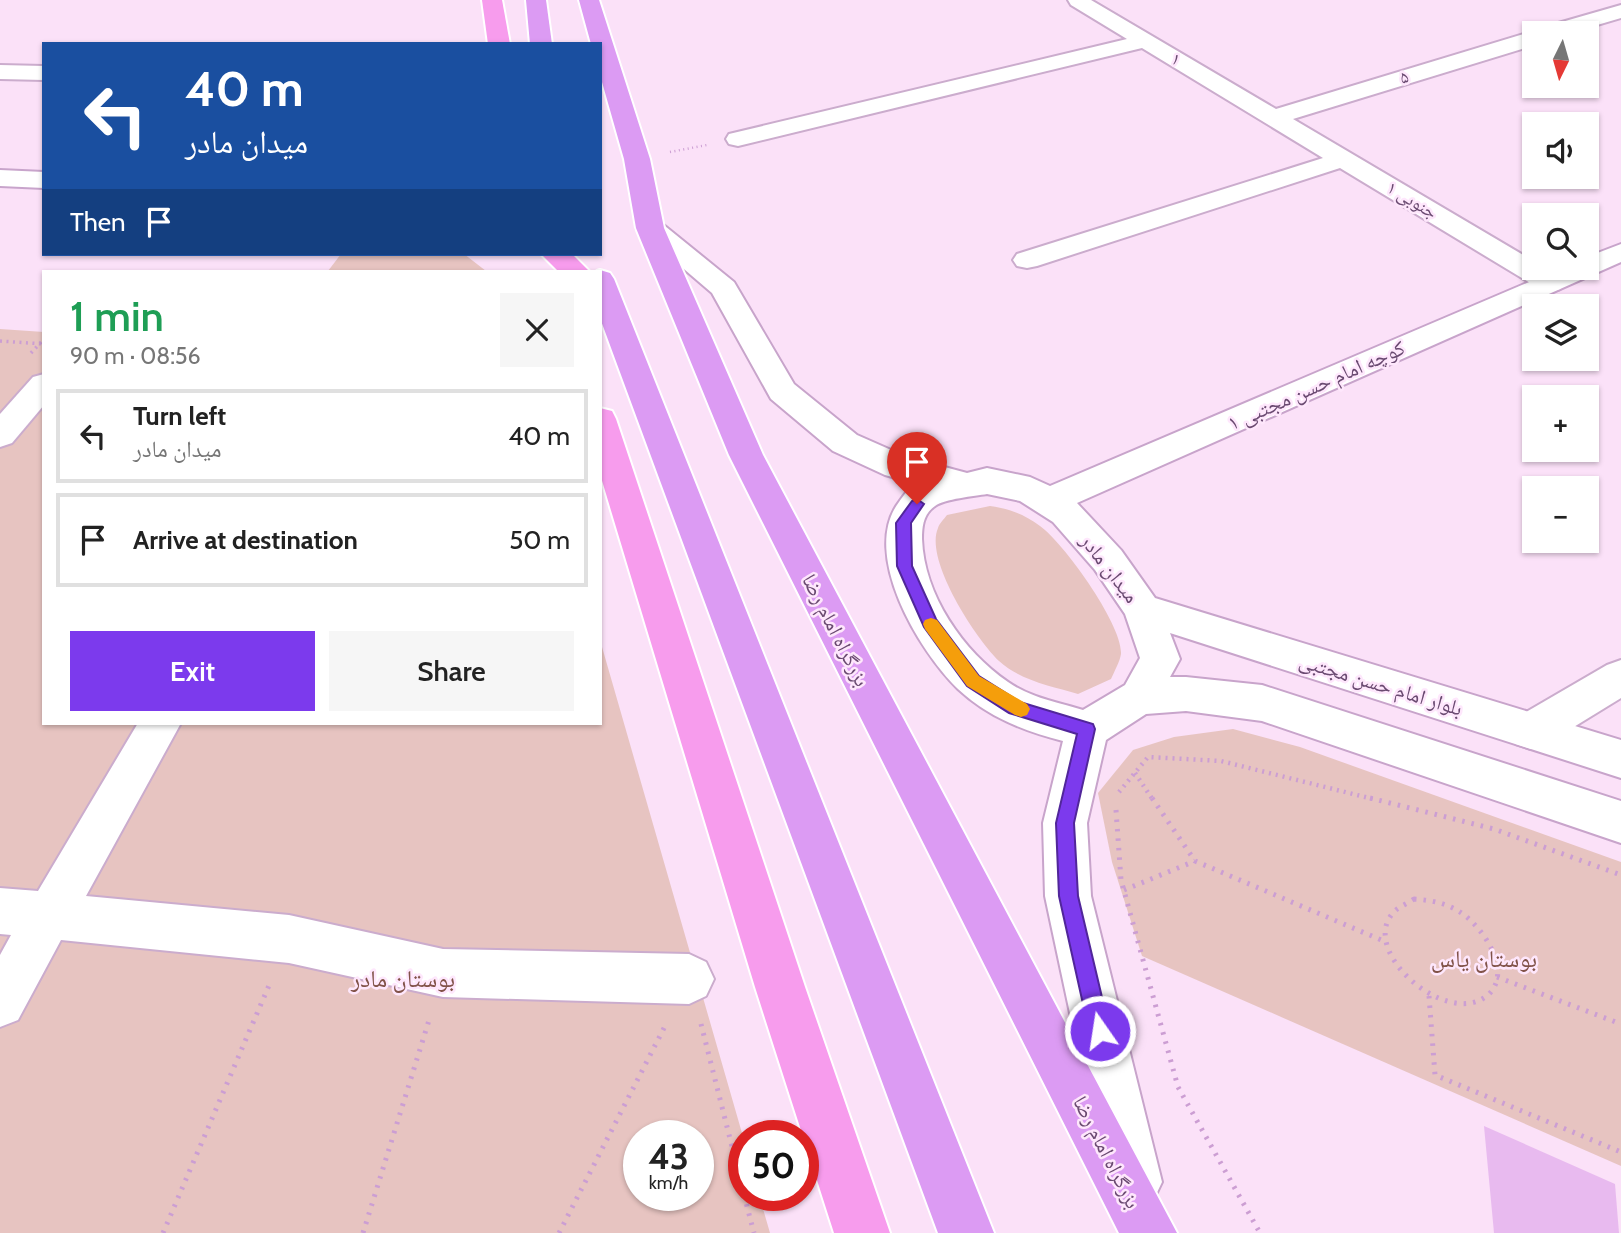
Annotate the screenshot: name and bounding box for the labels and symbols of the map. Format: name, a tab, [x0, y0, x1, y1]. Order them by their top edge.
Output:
north arrow	[1522, 21, 1600, 98]
street label: ۱‍	[1167, 47, 1185, 71]
street label: ۵	[1397, 65, 1411, 89]
street label: ۱ جنوبی	[1383, 177, 1441, 223]
street label: کوچه امام حسن مجتبی ۱	[1224, 335, 1409, 437]
pin	[887, 432, 947, 504]
street label: میدان مادر	[1075, 528, 1145, 608]
street label: بزرگراه امام رضا	[795, 570, 875, 691]
street label: بلوار امام حسن مجتبی	[1296, 647, 1466, 723]
park label: بوستان یاس	[1431, 944, 1537, 973]
park label: بوستان مادر	[350, 964, 455, 993]
position arrow	[1063, 994, 1137, 1068]
street label: بزرگراه امام رضا	[1066, 1092, 1146, 1213]
speed limit sign: 50	[728, 1120, 819, 1211]

